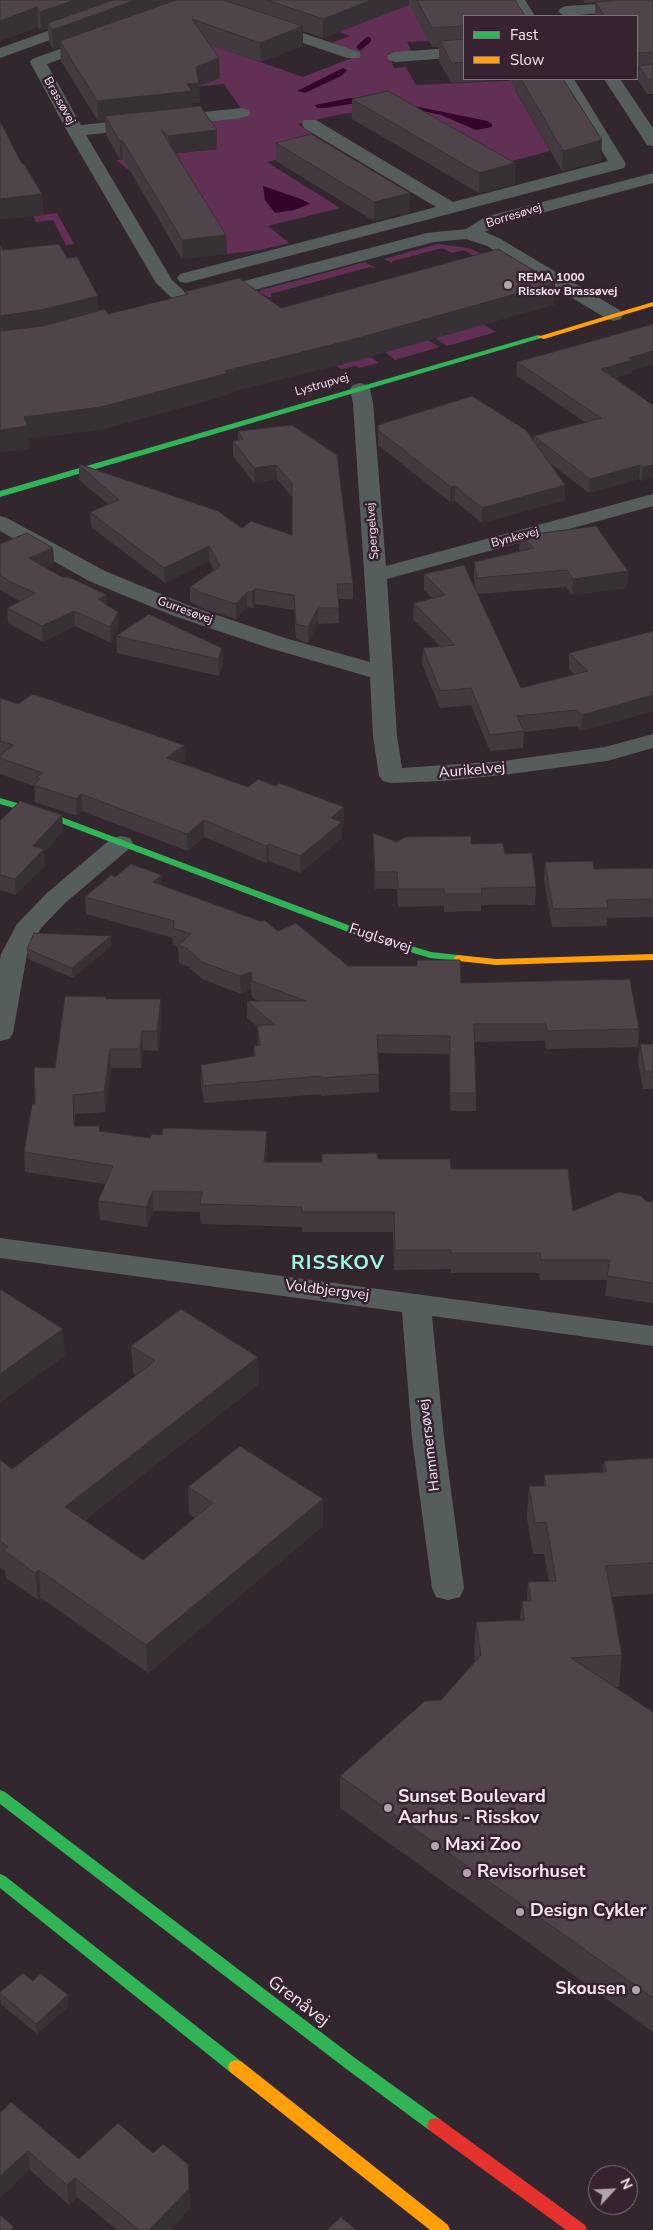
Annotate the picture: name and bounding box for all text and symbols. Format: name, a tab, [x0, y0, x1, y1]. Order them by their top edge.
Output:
legend	[463, 15, 638, 80]
text: Fast	[510, 25, 538, 45]
text: Slow	[510, 50, 544, 70]
street label: Brassøvej	[40, 75, 78, 127]
street label: Borresøvej	[484, 201, 544, 231]
place label: REMA 1000 Risskov Brassøvej	[518, 271, 617, 299]
marker: REMA 1000 Risskov Brassøvej	[502, 279, 514, 291]
street label: Lystrupvej	[293, 370, 351, 400]
street label: Spergelvej	[364, 502, 382, 560]
street label: Bynkevej	[490, 525, 540, 551]
street label: Gurresøvej	[155, 594, 215, 628]
street label: Aurikelvej	[438, 759, 506, 783]
street label: Fuglsøvej	[347, 921, 413, 957]
district label: RISSKOV	[290, 1252, 386, 1276]
street label: Voldbjergvej	[284, 1277, 370, 1305]
street label: Hammersøvej	[415, 1398, 445, 1492]
place label: Sunset Boulevard Aarhus - Risskov	[398, 1787, 546, 1830]
marker: Sunset Boulevard Aarhus - Risskov	[382, 1802, 394, 1814]
place label: Maxi Zoo	[445, 1835, 521, 1857]
marker: Maxi Zoo	[429, 1840, 441, 1852]
place label: Revisorhuset	[477, 1862, 585, 1884]
marker: Revisorhuset	[461, 1867, 473, 1879]
place label: Design Cykler	[530, 1901, 646, 1923]
marker: Design Cykler	[514, 1906, 526, 1918]
street label: Grenåvej	[263, 1972, 333, 2032]
place label: Skousen	[555, 1979, 626, 2001]
marker: Skousen	[630, 1984, 642, 1996]
north arrow	[588, 2165, 638, 2215]
text: N	[615, 2175, 637, 2193]

